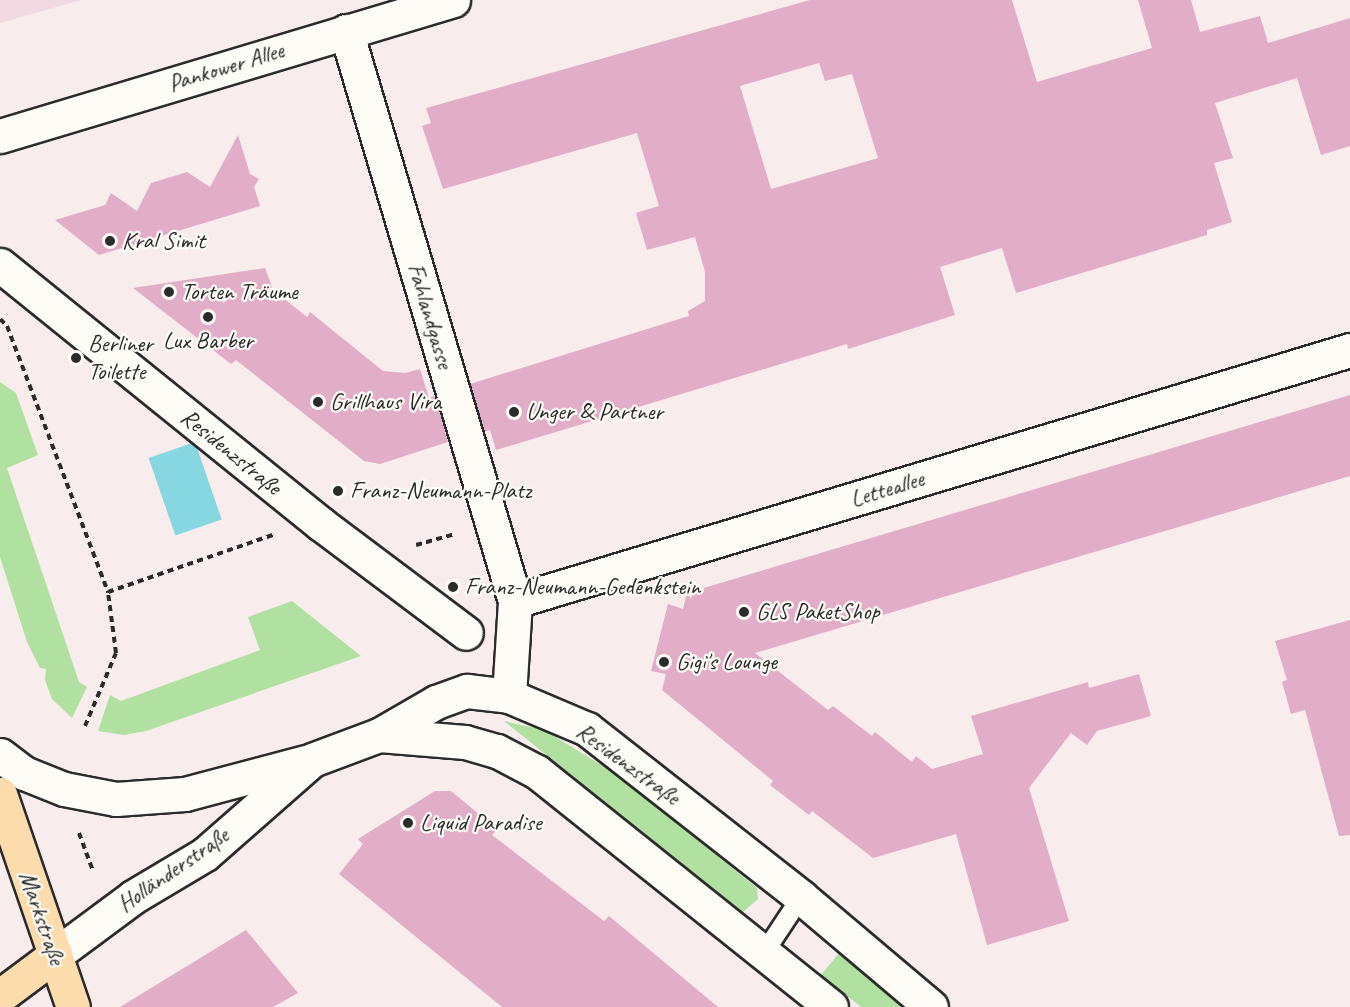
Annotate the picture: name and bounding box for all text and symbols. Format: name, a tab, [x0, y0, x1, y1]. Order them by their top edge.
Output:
street label: Pankower Allee	[165, 36, 287, 98]
place label: Kral Simit	[122, 227, 205, 255]
marker: Kral Simit	[103, 234, 117, 248]
street label: Fahlandgasse	[400, 260, 460, 372]
place label: Torten Träume	[181, 278, 298, 306]
marker: Torten Träume	[162, 285, 176, 299]
marker: Lux Barber	[201, 310, 215, 324]
place label: Lux Barber	[163, 327, 253, 355]
place label: Berliner Toilette	[88, 330, 153, 386]
marker: Berliner Toilette	[69, 351, 83, 365]
place label: Grillhaus Vira	[330, 388, 441, 416]
marker: Grillhaus Vira	[311, 395, 325, 409]
place label: Unger & Partner	[526, 398, 663, 426]
street label: Residenzstraße	[175, 403, 287, 501]
marker: Unger & Partner	[507, 405, 521, 419]
street label: Letteallee	[847, 464, 927, 514]
place label: Franz-Neumann-Platz	[350, 477, 531, 505]
marker: Franz-Neumann-Platz	[331, 484, 345, 498]
place label: Franz-Neumann-Gedenkstein	[465, 573, 700, 601]
marker: Franz-Neumann-Gedenkstein	[446, 580, 460, 594]
place label: GLS PaketShop	[756, 598, 879, 626]
marker: GLS PaketShop	[737, 605, 751, 619]
place label: Gigi's Lounge	[676, 648, 777, 676]
marker: Gigi's Lounge	[657, 655, 671, 669]
street label: Residenzstraße	[571, 717, 685, 811]
place label: Liquid Paradise	[420, 809, 541, 837]
marker: Liquid Paradise	[401, 816, 415, 830]
street label: Holländerstraße	[112, 821, 234, 919]
street label: Markstraße	[13, 867, 71, 969]

